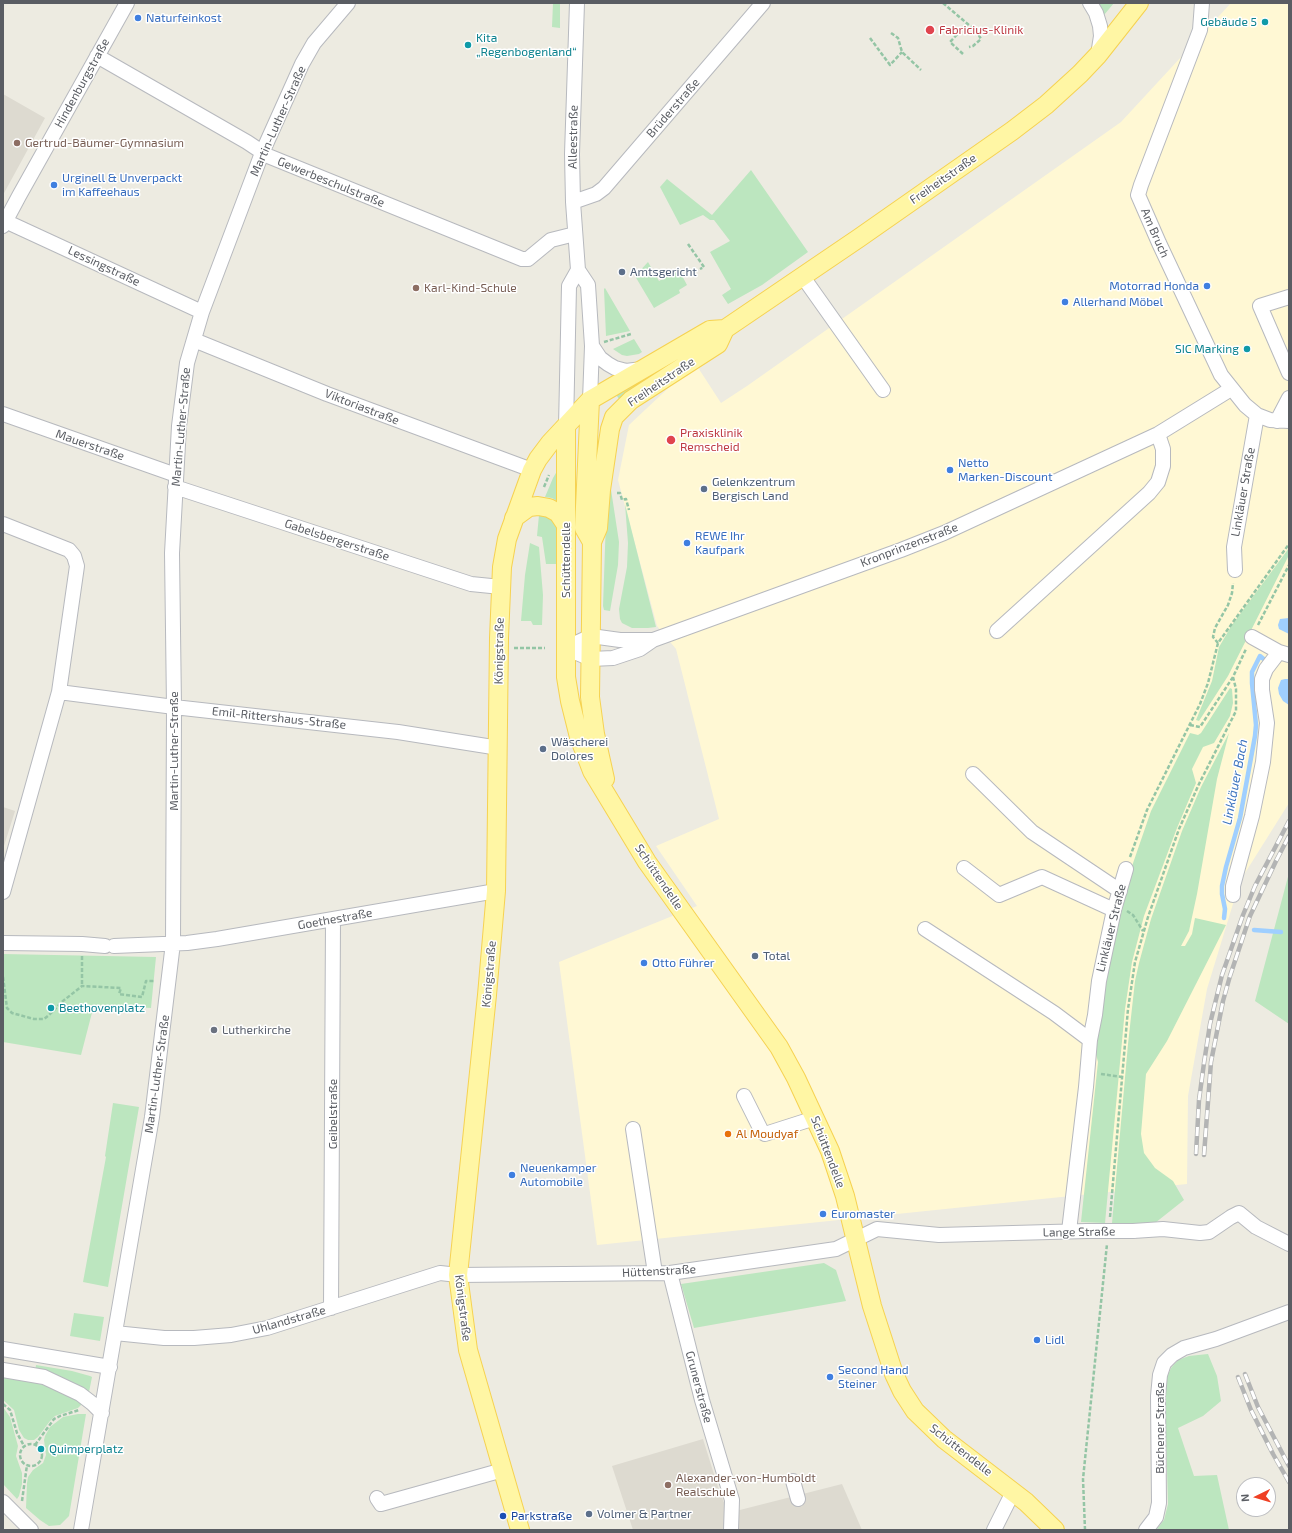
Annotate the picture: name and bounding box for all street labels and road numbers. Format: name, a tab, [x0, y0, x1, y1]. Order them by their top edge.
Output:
street label: Hindenburgstraße	[51, 36, 113, 130]
street label: Martin-Luther-Straße	[247, 63, 309, 179]
street label: Brüderstraße	[643, 75, 703, 141]
street label: Alleestraße	[565, 105, 581, 169]
street label: Freiheitstraße	[907, 151, 979, 207]
street label: Gewerbeschulstraße	[275, 154, 387, 210]
street label: Am Bruch	[1138, 206, 1172, 260]
street label: Lessingstraße	[66, 243, 142, 289]
street label: Freiheitstraße	[625, 354, 697, 410]
street label: Martin-Luther-Straße	[169, 367, 193, 487]
street label: Viktoriastraße	[323, 386, 401, 428]
street label: Mauerstraße	[54, 427, 126, 463]
street label: Linkläuer Straße	[1228, 446, 1258, 538]
street label: Gabelsbergerstraße	[283, 516, 391, 564]
street label: Kronprinzenstraße	[858, 520, 960, 570]
street label: Schüttendelle	[559, 522, 573, 598]
street label: Königstraße	[491, 617, 507, 685]
street label: Martin-Luther-Straße	[167, 691, 181, 811]
street label: Emil-Rittershaus-Straße	[211, 704, 347, 732]
street label: Schüttendelle	[632, 842, 686, 912]
street label: Linkläuer Straße	[1093, 882, 1129, 974]
street label: Goethestraße	[297, 905, 373, 933]
street label: Königstraße	[479, 940, 499, 1008]
street label: Martin-Luther-Straße	[142, 1014, 172, 1134]
street label: Geibelstraße	[326, 1079, 340, 1149]
street label: Schüttendelle	[808, 1114, 848, 1190]
street label: Lange Straße	[1043, 1224, 1115, 1240]
street label: Hüttenstraße	[622, 1262, 696, 1280]
street label: Königstraße	[452, 1274, 474, 1342]
street label: Uhlandstraße	[251, 1303, 327, 1337]
street label: Grunerstraße	[682, 1349, 716, 1425]
street label: Büchener Straße	[1153, 1382, 1167, 1474]
street label: Schüttendelle	[927, 1421, 995, 1479]

